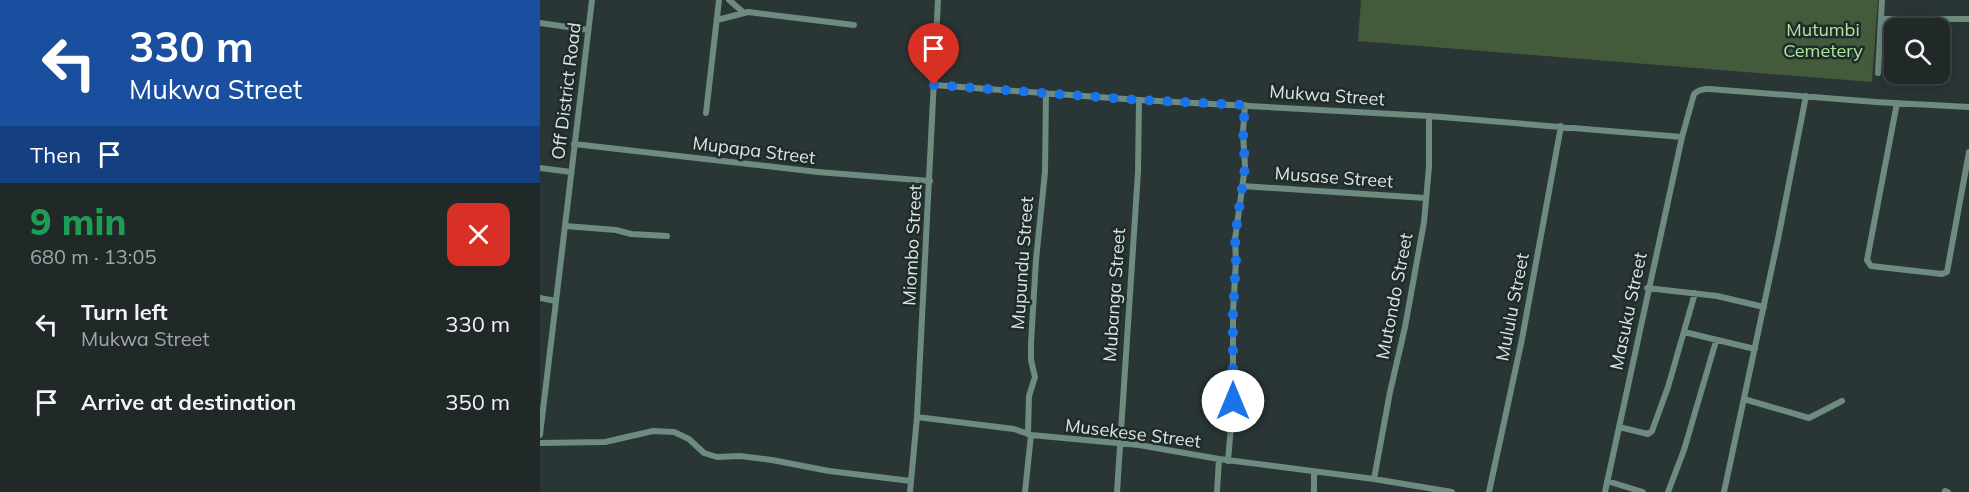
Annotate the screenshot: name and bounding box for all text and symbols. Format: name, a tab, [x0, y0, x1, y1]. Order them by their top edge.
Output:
park label: Mutumbi Cemetery	[1783, 18, 1863, 62]
map controls	[1884, 18, 1950, 84]
button: search	[1884, 18, 1950, 84]
text: 330 m	[129, 20, 254, 73]
street label: Off District Road	[546, 21, 586, 161]
pin	[908, 23, 959, 85]
icon: left	[30, 24, 108, 102]
icon: arrive	[917, 32, 950, 65]
text: Mukwa Street	[129, 72, 302, 106]
street label: Mukwa Street	[1269, 79, 1385, 111]
street label: Mupapa Street	[691, 131, 817, 169]
icon: arrive	[93, 138, 126, 171]
text: Then	[30, 141, 81, 169]
street label: Musase Street	[1274, 161, 1394, 193]
street label: Miombo Street	[897, 184, 927, 306]
street label: Mupundu Street	[1006, 196, 1038, 330]
text: 9 min	[30, 199, 126, 244]
button: close	[447, 203, 510, 266]
street label: Mubanga Street	[1098, 227, 1130, 363]
street label: Mutondo Street	[1370, 231, 1418, 361]
text: 680 m · 13:05	[30, 244, 156, 269]
street label: Masuku Street	[1604, 250, 1652, 372]
street label: Mululu Street	[1490, 251, 1534, 363]
text: Turn left	[81, 298, 168, 326]
icon: left	[30, 308, 63, 341]
text: 330 m	[445, 310, 510, 338]
text: Mukwa Street	[81, 326, 209, 351]
position arrow	[1201, 369, 1265, 433]
icon: arrive	[30, 386, 63, 419]
text: Arrive at destination	[81, 388, 296, 416]
text: 350 m	[445, 388, 510, 416]
street label: Musekese Street	[1064, 413, 1202, 453]

